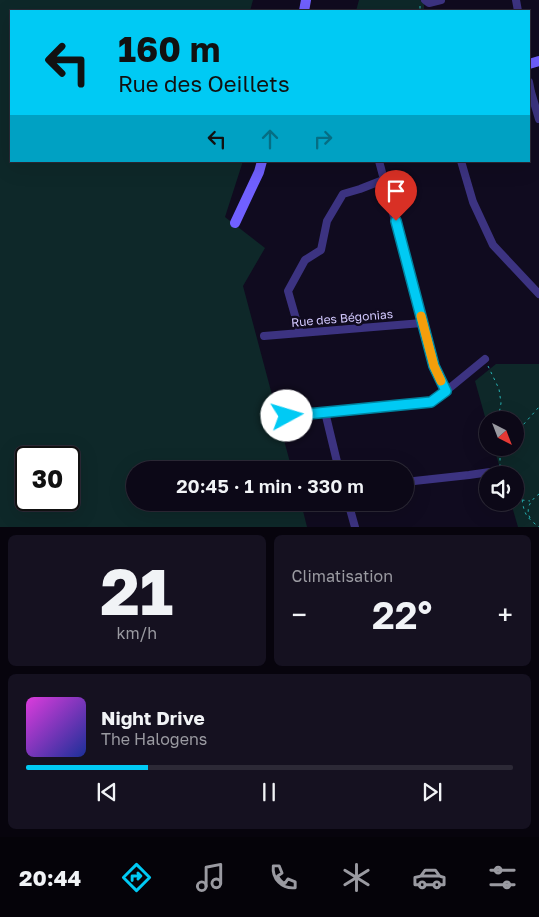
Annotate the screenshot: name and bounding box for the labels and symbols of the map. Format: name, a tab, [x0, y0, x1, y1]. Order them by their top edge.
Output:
pin	[375, 170, 417, 221]
street label: Rue des Bégonias	[290, 306, 394, 330]
position arrow	[260, 389, 312, 441]
north arrow	[479, 411, 524, 456]
speed limit sign: 30	[15, 446, 80, 511]

